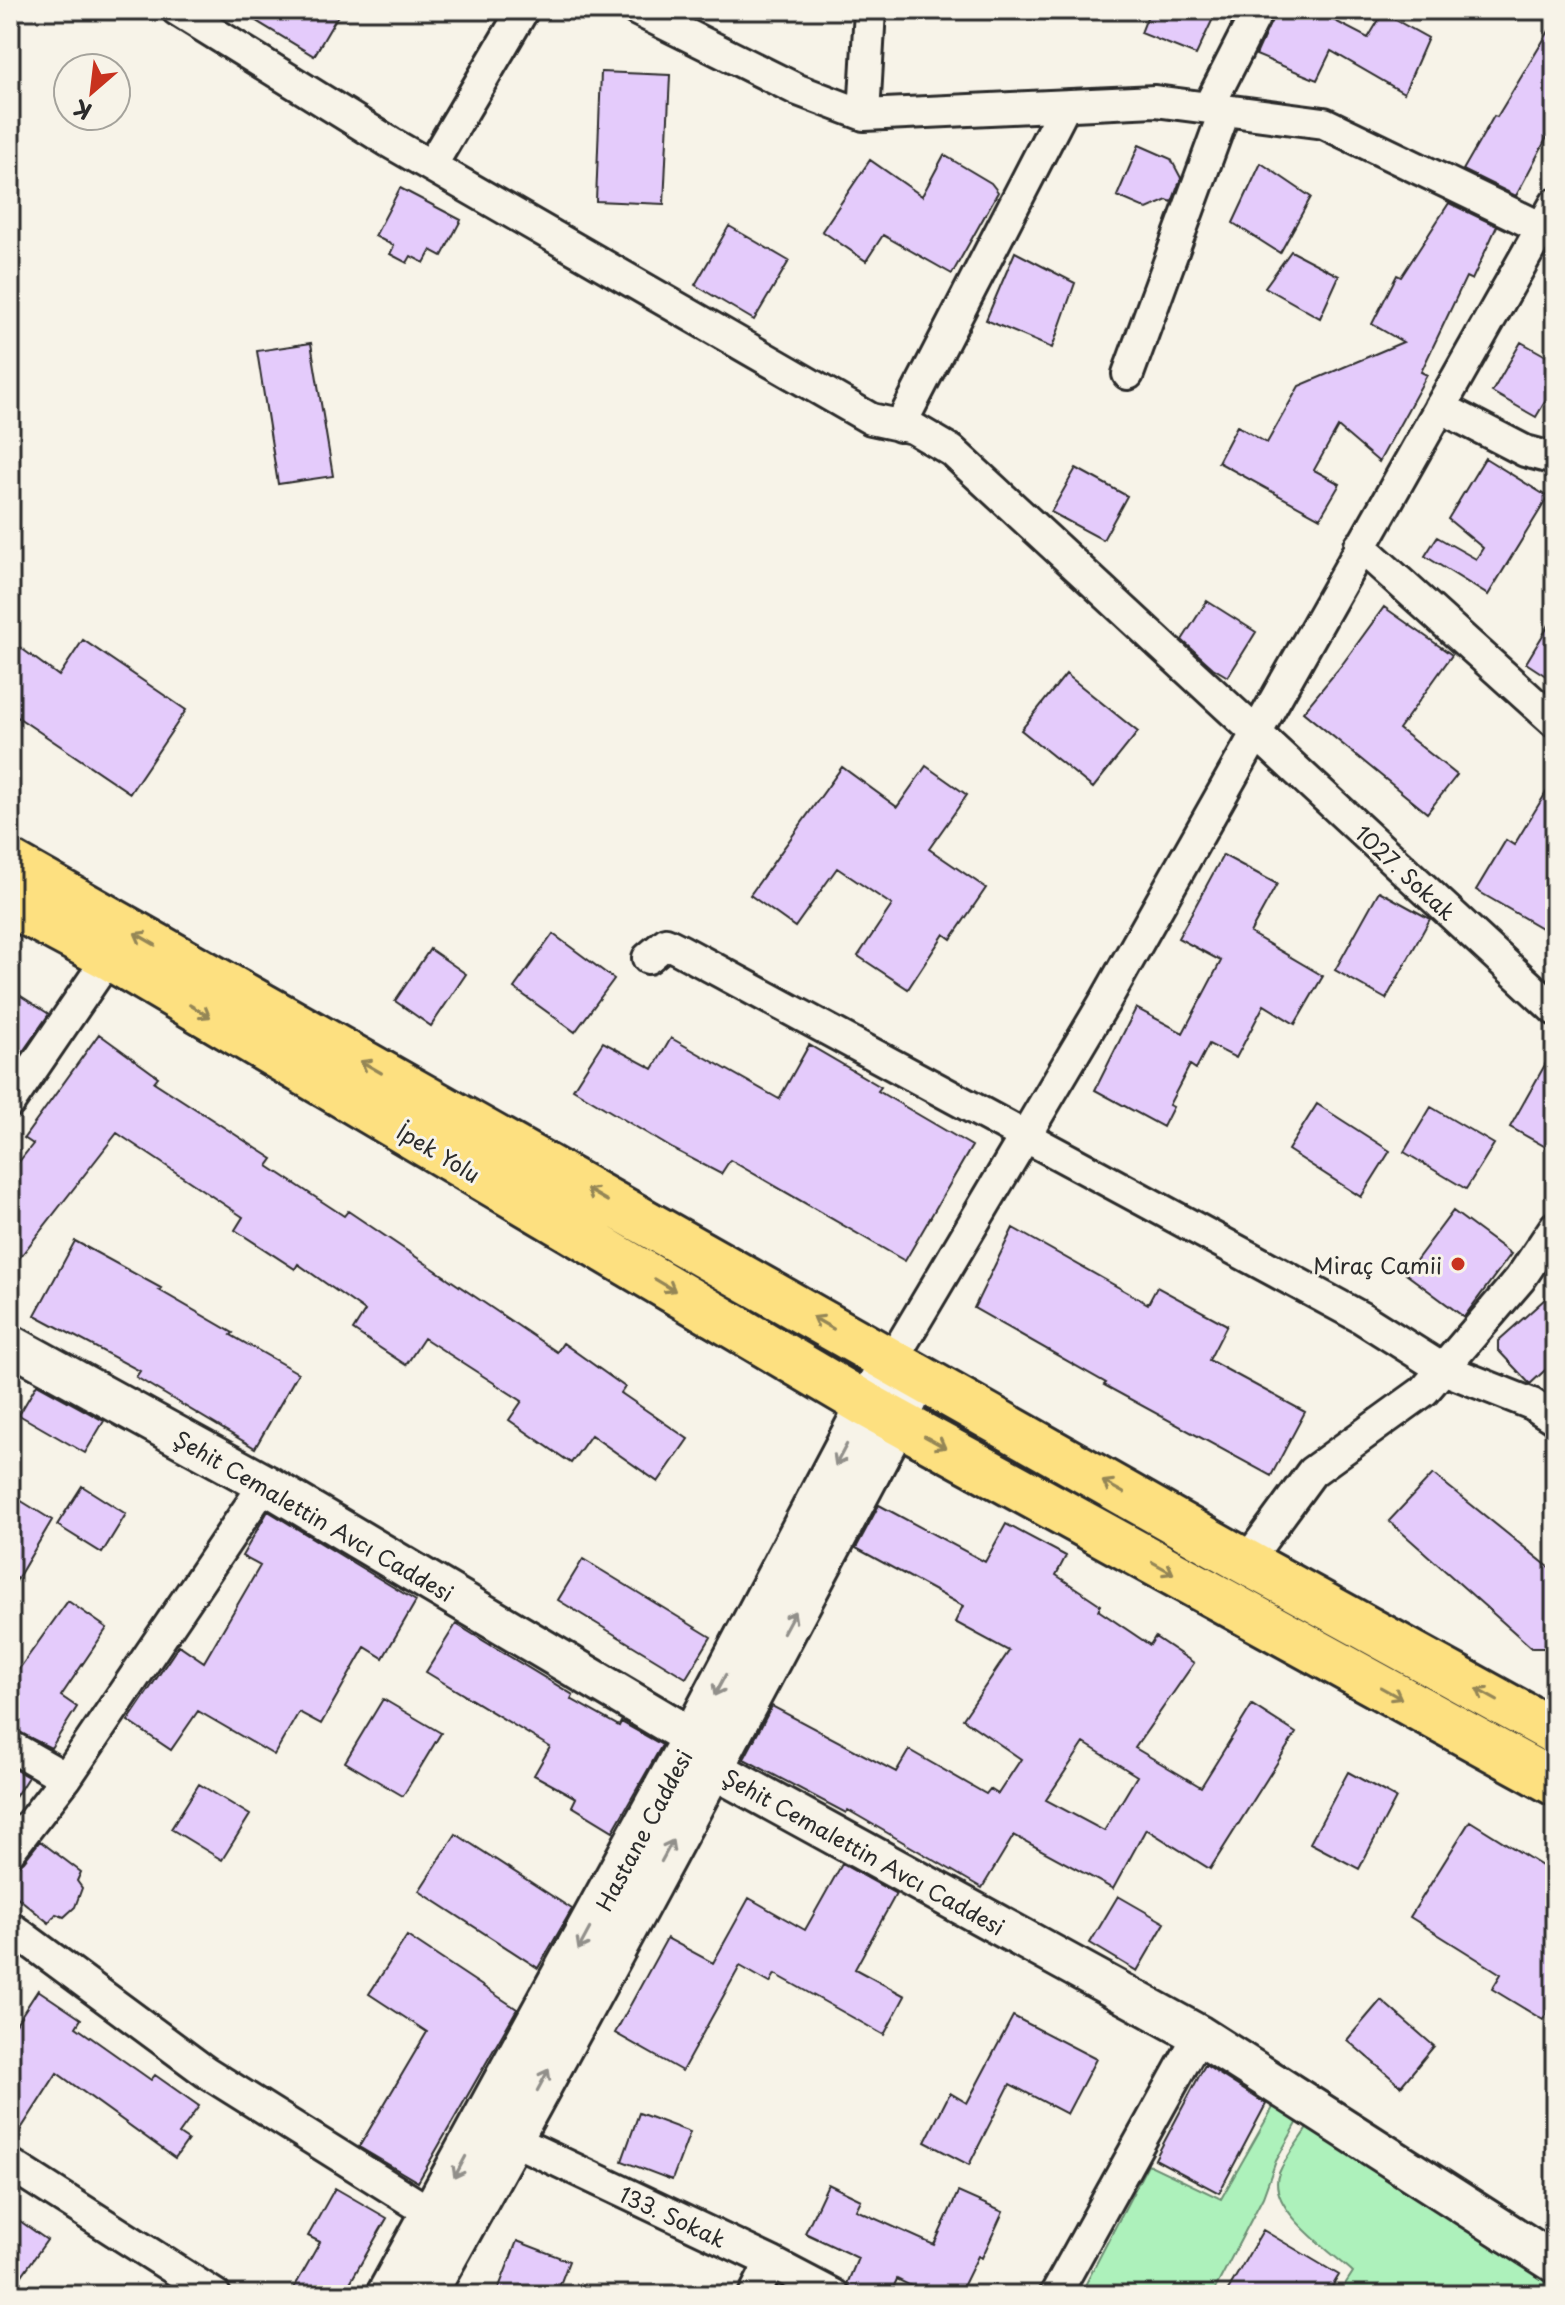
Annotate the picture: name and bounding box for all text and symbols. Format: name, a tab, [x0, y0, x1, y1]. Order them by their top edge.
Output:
north arrow	[52, 52, 132, 132]
text: K	[67, 93, 97, 129]
street label: 1027. Sokak	[1348, 817, 1464, 928]
one-way arrow	[133, 931, 157, 946]
one-way arrow	[188, 1003, 211, 1019]
one-way arrow	[360, 1059, 383, 1075]
street label: İpek Yolu	[391, 1114, 487, 1190]
one-way arrow	[586, 1187, 609, 1203]
place label: Miraç Camii	[1313, 1248, 1442, 1281]
marker: Miraç Camii	[1449, 1255, 1467, 1273]
one-way arrow	[653, 1278, 676, 1294]
one-way arrow	[812, 1315, 836, 1330]
street label: Şehit Cemalettin Avcı Caddesi	[168, 1421, 460, 1609]
one-way arrow	[923, 1435, 947, 1450]
one-way arrow	[832, 1442, 848, 1466]
one-way arrow	[1102, 1478, 1125, 1494]
one-way arrow	[1151, 1560, 1174, 1576]
one-way arrow	[782, 1610, 798, 1634]
one-way arrow	[712, 1673, 728, 1697]
one-way arrow	[1379, 1685, 1402, 1701]
one-way arrow	[1475, 1686, 1499, 1702]
street label: Hastane Caddesi	[587, 1743, 699, 1917]
street label: Şehit Cemalettin Avcı Caddesi	[717, 1759, 1011, 1943]
one-way arrow	[659, 1840, 675, 1863]
one-way arrow	[575, 1926, 591, 1950]
one-way arrow	[536, 2069, 552, 2092]
one-way arrow	[451, 2155, 467, 2179]
street label: 133. Sokak	[614, 2177, 732, 2255]

